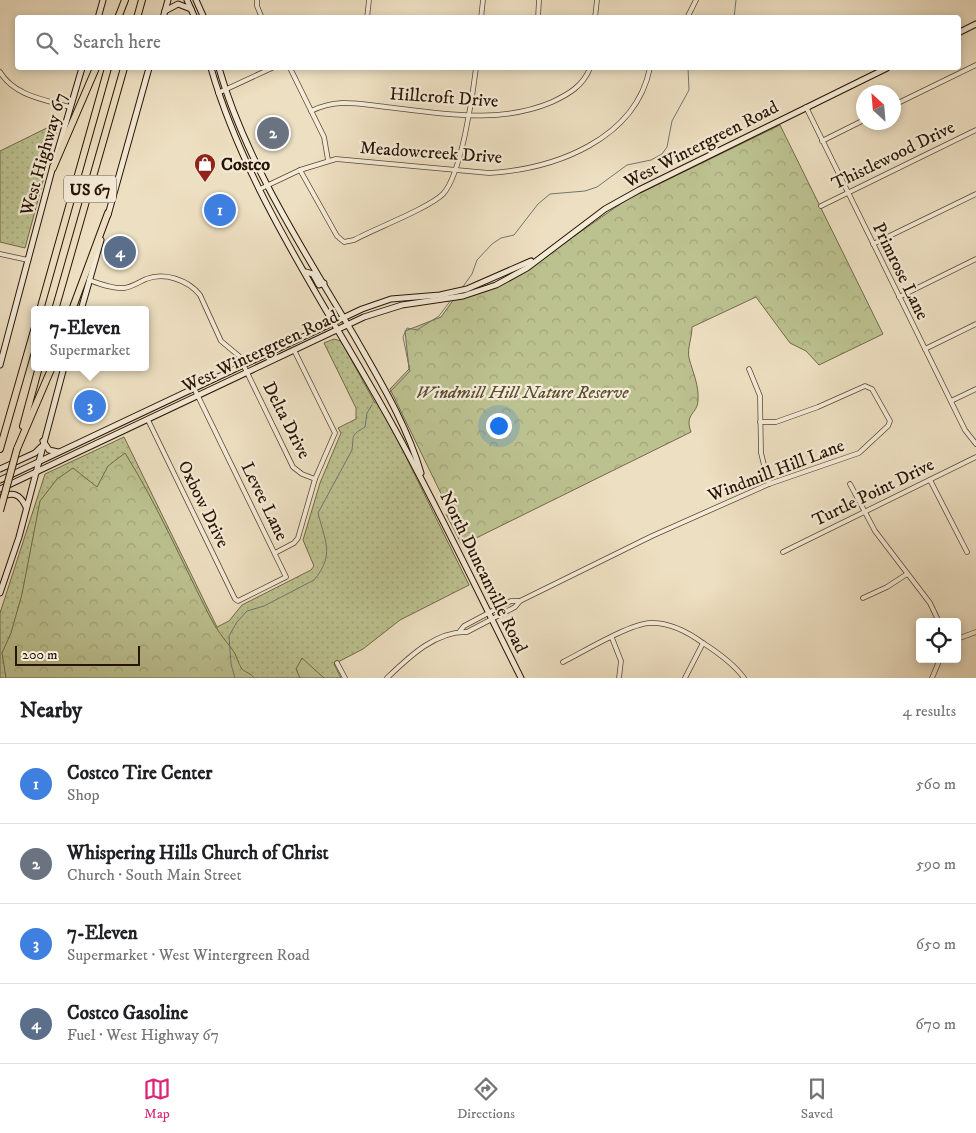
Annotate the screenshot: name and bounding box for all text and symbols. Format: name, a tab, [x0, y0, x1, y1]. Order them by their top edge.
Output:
search box	[15, 15, 961, 70]
icon: search	[33, 29, 61, 57]
text: Search here	[73, 31, 161, 54]
street label: Hillcroft Drive	[389, 83, 499, 113]
north arrow	[856, 85, 901, 130]
street label: West Highway 67	[16, 90, 72, 219]
street label: West Wintergreen Road	[620, 97, 782, 194]
pin: 2	[257, 114, 289, 152]
street label: Thistlewood Drive	[828, 117, 959, 195]
street label: Meadowcreek Drive	[359, 137, 503, 169]
shop icon: Costco	[193, 152, 217, 183]
place label: Costco	[221, 154, 270, 176]
road number: US 67	[64, 175, 116, 202]
pin: 1	[204, 191, 236, 229]
street label: Primrose Lane	[867, 219, 933, 324]
pin: 4	[104, 233, 136, 271]
popup	[31, 306, 149, 371]
street label: West Wintergreen Road	[178, 306, 342, 398]
text: 7-Eleven	[50, 317, 120, 340]
text: Supermarket	[50, 340, 130, 360]
street label: Delta Drive	[257, 378, 315, 463]
park label: Windmill Hill Nature Reserve	[416, 382, 629, 404]
pin: 3	[74, 387, 106, 425]
your location	[486, 413, 512, 439]
street label: Windmill Hill Lane	[704, 435, 848, 507]
street label: Turtle Point Drive	[809, 454, 938, 532]
street label: Oxbow Drive	[173, 457, 234, 552]
street label: Levee Lane	[236, 459, 293, 544]
street label: North Duncanville Road	[434, 488, 532, 657]
map controls	[916, 618, 961, 663]
button: locate	[916, 618, 961, 663]
scale bar	[15, 643, 140, 666]
text: 200 m	[22, 646, 57, 664]
text: Nearby	[20, 698, 82, 724]
text: 4 results	[903, 701, 956, 721]
text: Costco Tire Center	[67, 762, 212, 785]
text: 1	[33, 774, 39, 794]
text: 560 m	[916, 774, 956, 794]
text: Shop	[67, 785, 100, 805]
text: Whispering Hills Church of Christ	[67, 842, 329, 865]
text: 2	[32, 854, 40, 874]
text: 590 m	[916, 854, 956, 874]
text: Church · South Main Street	[67, 865, 242, 885]
text: 7-Eleven	[67, 922, 138, 945]
text: 3	[33, 934, 39, 954]
text: 650 m	[916, 934, 956, 954]
text: Supermarket · West Wintergreen Road	[67, 945, 310, 965]
text: Costco Gasoline	[67, 1002, 188, 1025]
text: 4	[31, 1014, 41, 1034]
text: 670 m	[915, 1014, 956, 1034]
text: Fuel · West Highway 67	[67, 1025, 219, 1045]
tab: Map	[143, 1075, 171, 1123]
tab: Directions	[457, 1075, 515, 1123]
tab: Saved	[801, 1075, 833, 1123]

